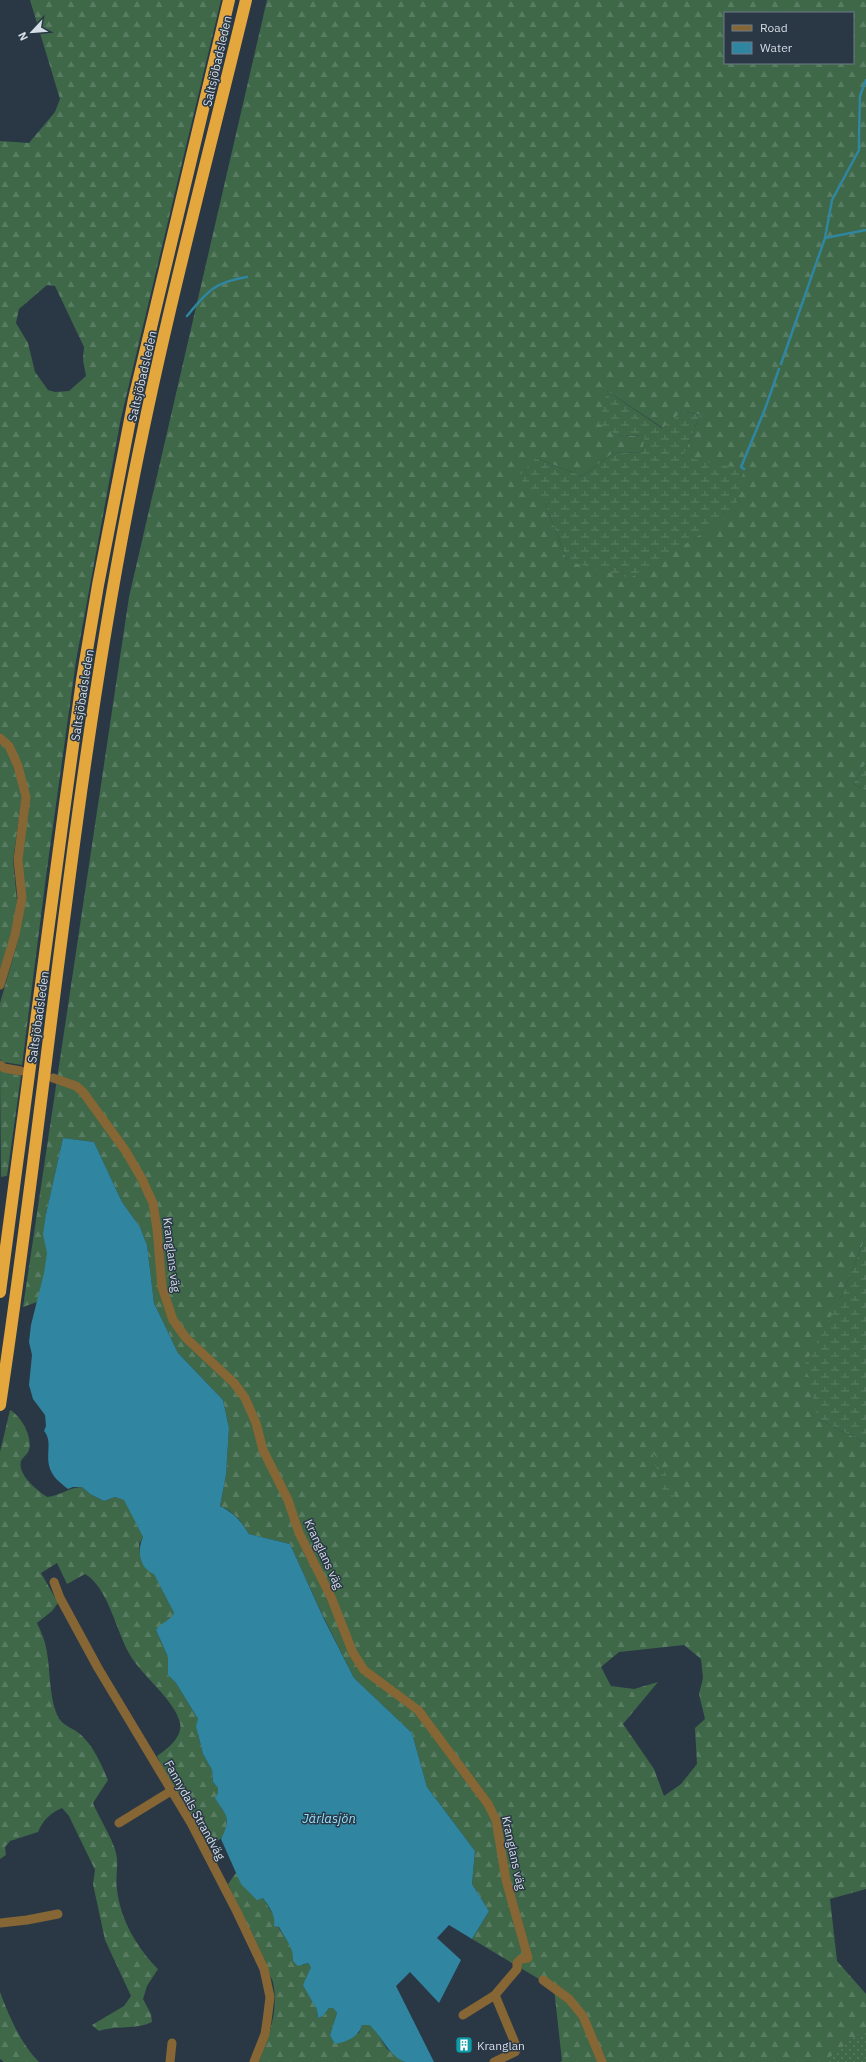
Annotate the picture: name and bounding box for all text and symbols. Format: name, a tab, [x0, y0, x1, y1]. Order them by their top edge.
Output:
north arrow	[12, 12, 52, 52]
legend	[724, 12, 854, 64]
street label: Saltsjöbadsleden	[199, 14, 235, 108]
text: Road	[760, 20, 788, 35]
text: N	[15, 30, 31, 43]
text: Water	[760, 40, 793, 55]
street label: Saltsjöbadsleden	[124, 329, 160, 423]
street label: Saltsjöbadsleden	[67, 648, 97, 742]
street label: Saltsjöbadsleden	[24, 970, 52, 1064]
street label: Kranglans väg	[160, 1217, 184, 1294]
street label: Kranglans väg	[301, 1517, 347, 1592]
street label: Fannydals Strandväg	[161, 1758, 229, 1863]
water label: Järlasjön	[302, 1810, 356, 1827]
street label: Kranglans väg	[499, 1815, 529, 1892]
building icon: Kranglan	[454, 2035, 474, 2055]
place label: Kranglan	[477, 2038, 525, 2053]

